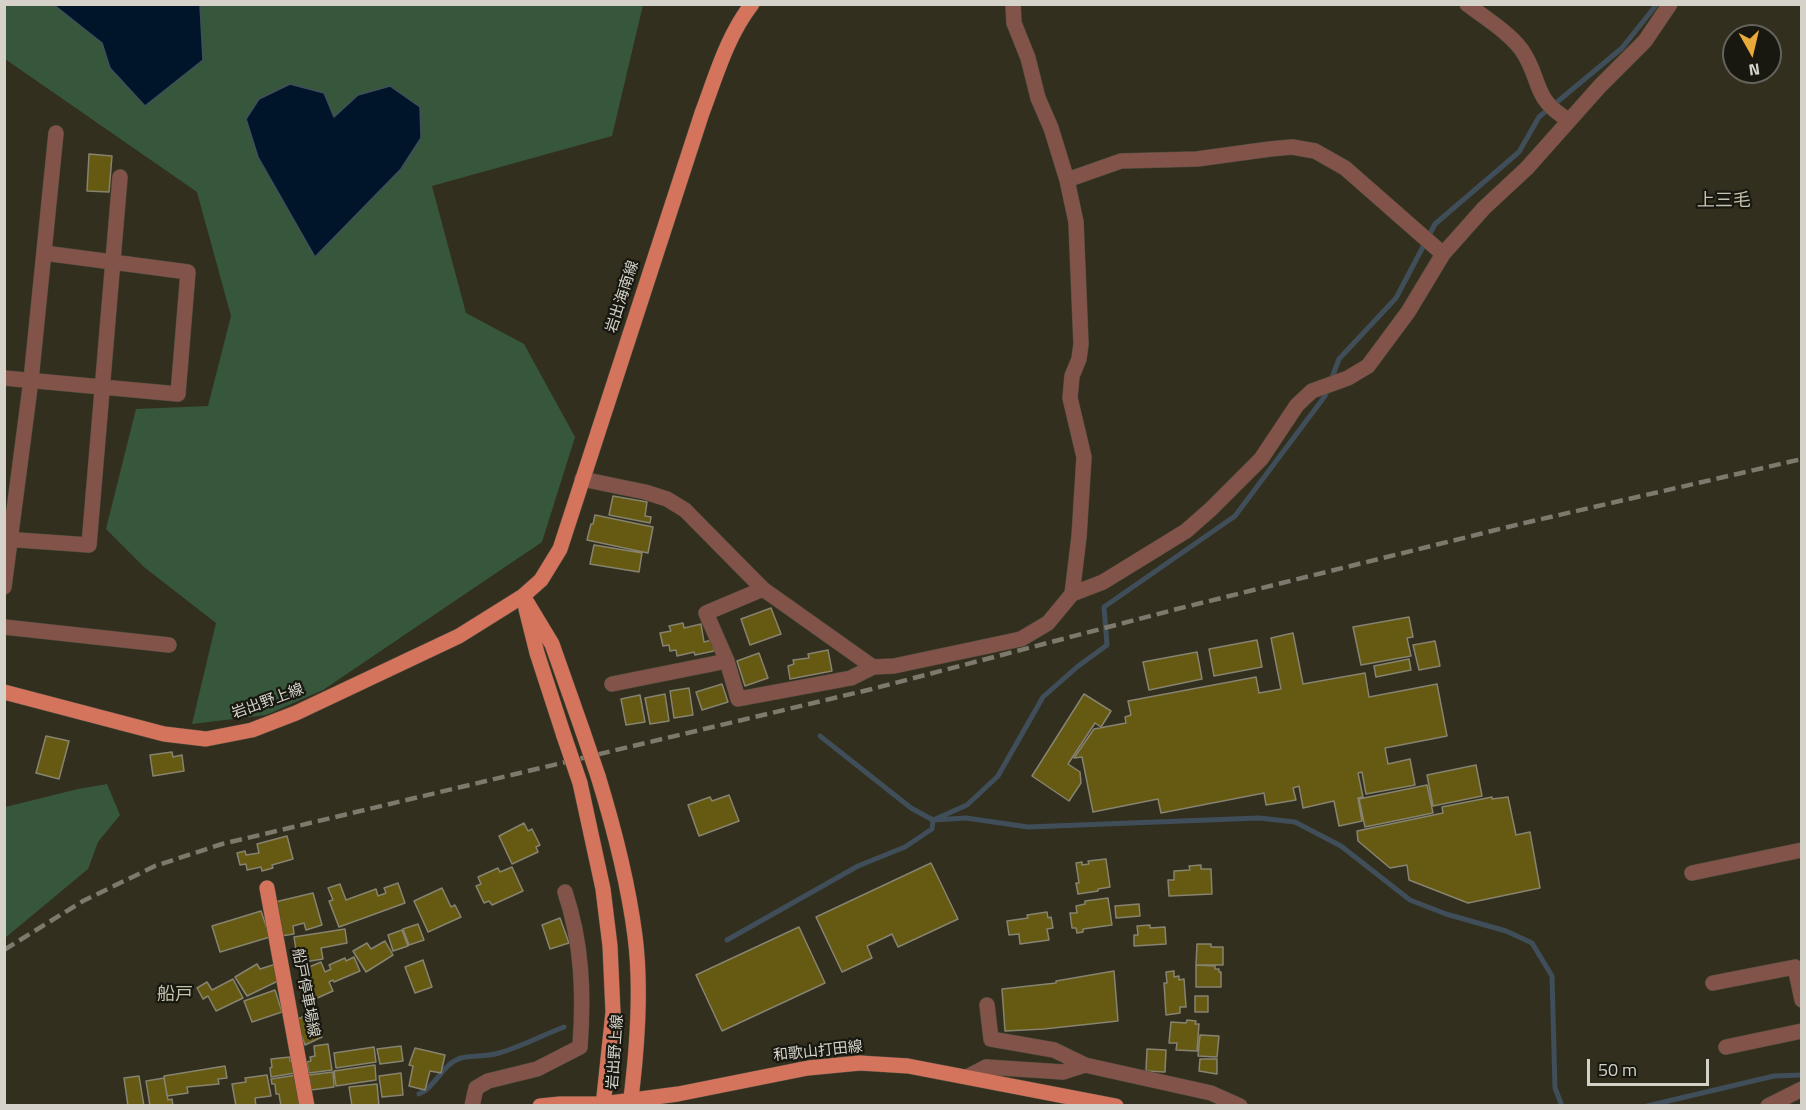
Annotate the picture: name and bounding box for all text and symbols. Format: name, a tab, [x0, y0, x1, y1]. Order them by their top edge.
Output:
north arrow	[1722, 24, 1782, 84]
text: N	[1747, 57, 1761, 82]
district label: 上三毛	[1697, 191, 1751, 213]
street label: 岩出海南線	[603, 259, 643, 335]
street label: 岩出野上線	[230, 681, 306, 723]
street label: 船戸停車場線	[288, 947, 322, 1039]
district label: 船戸	[157, 985, 193, 1007]
street label: 岩出野上線	[604, 1014, 628, 1090]
street label: 和歌山打田線	[772, 1038, 864, 1066]
scale bar	[1590, 1047, 1712, 1085]
text: 50 m	[1598, 1056, 1637, 1083]

